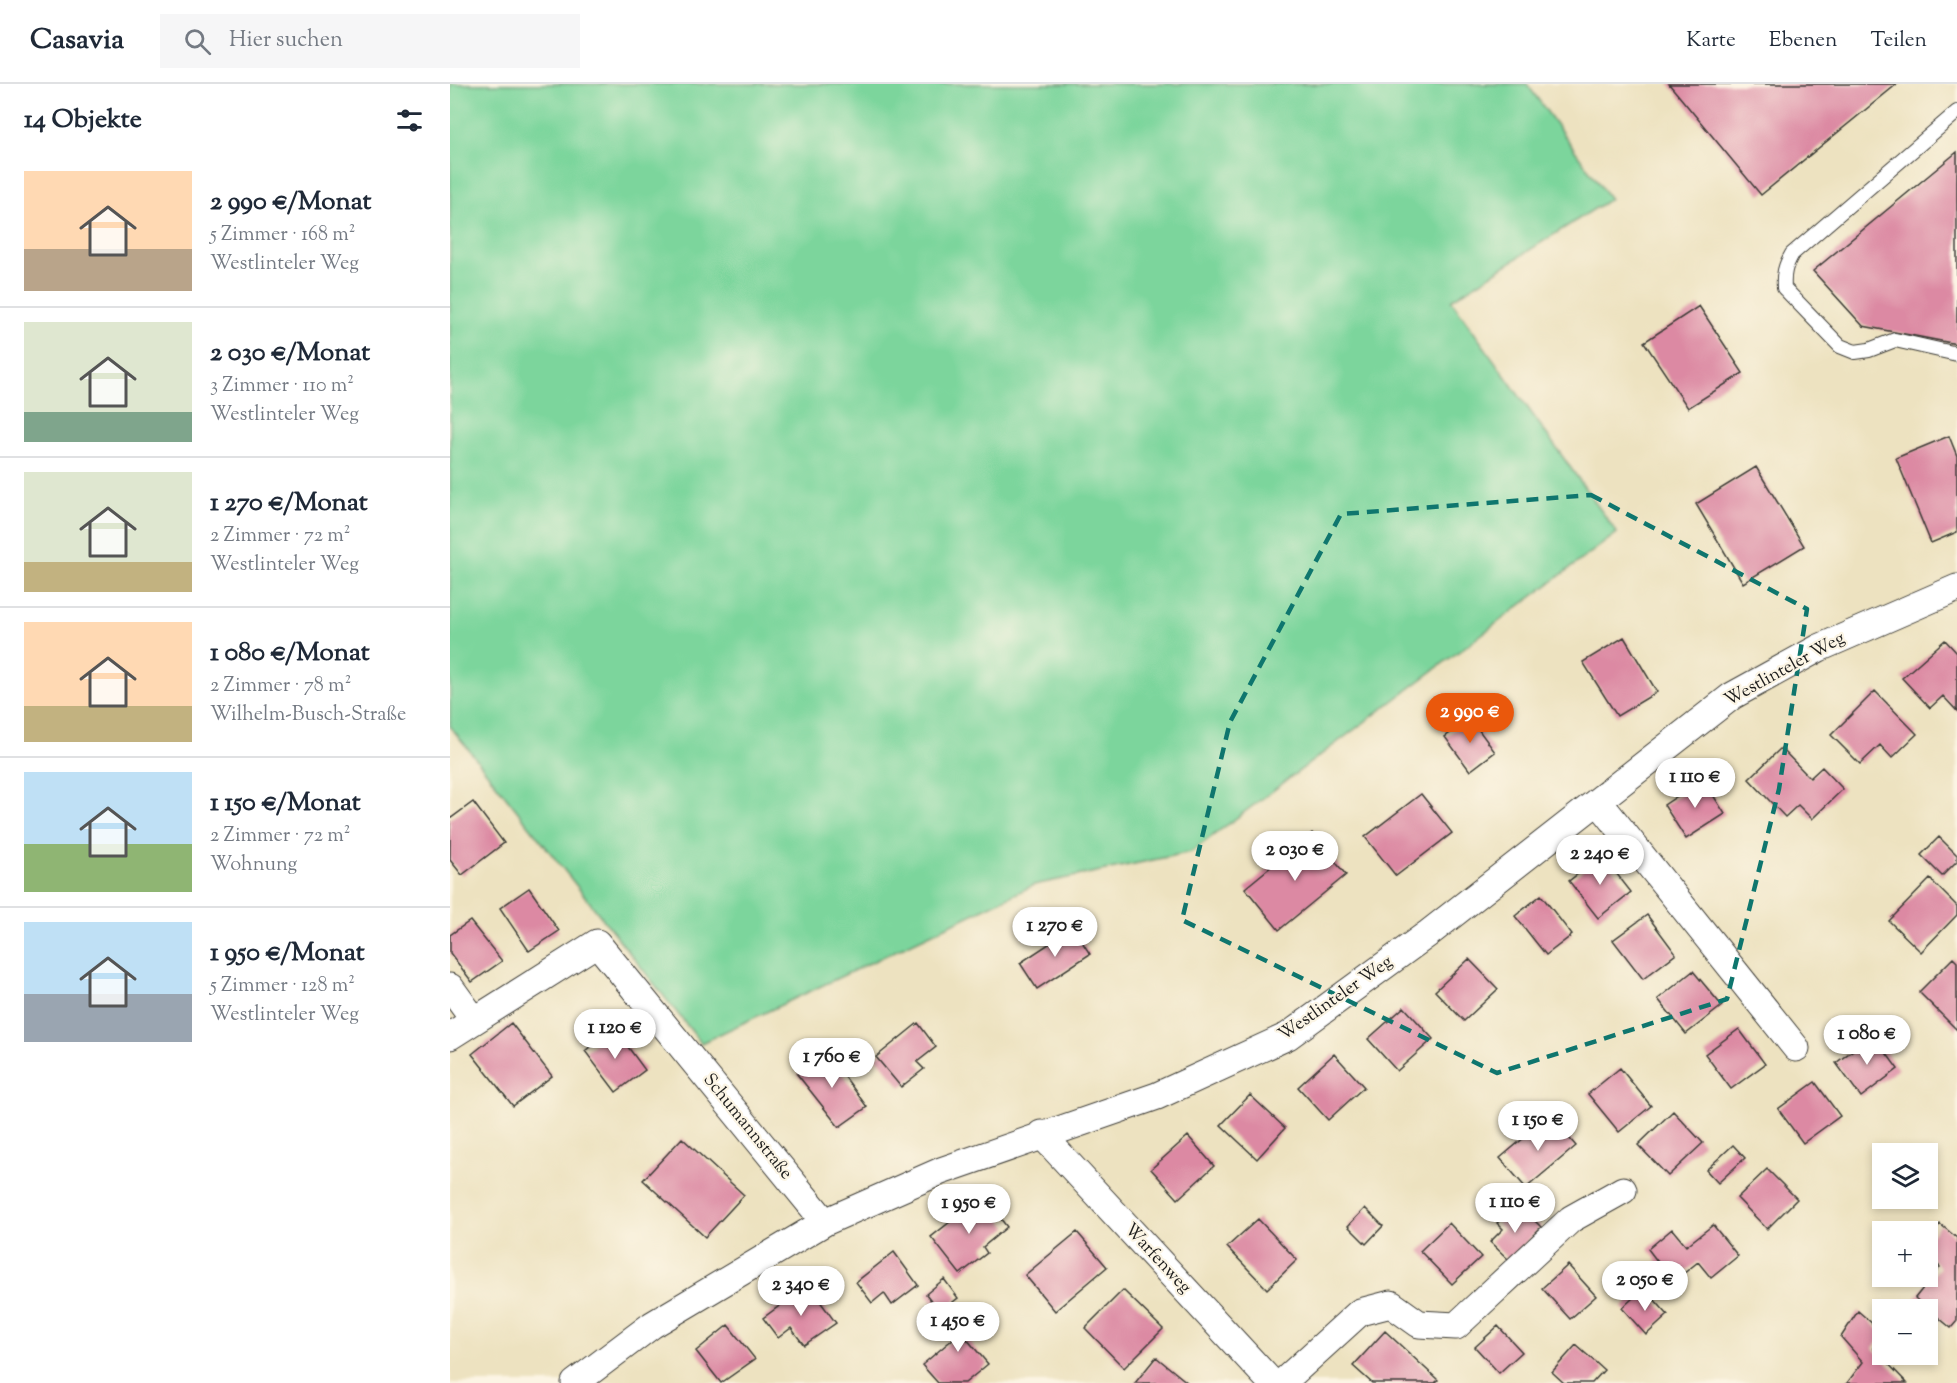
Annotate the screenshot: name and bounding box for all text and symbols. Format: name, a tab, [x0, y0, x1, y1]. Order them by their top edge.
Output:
search box	[160, 14, 580, 68]
text: Casavia	[30, 21, 124, 61]
icon: search	[181, 25, 214, 58]
text: Hier suchen	[229, 25, 343, 57]
text: Karte	[1686, 26, 1736, 56]
text: Ebenen	[1769, 26, 1837, 56]
text: Teilen	[1870, 26, 1927, 56]
text: 14 Objekte	[24, 102, 142, 139]
icon: filters	[393, 104, 426, 137]
text: 2 990 €/Monat	[210, 184, 372, 221]
icon: home	[72, 195, 144, 267]
text: 5 Zimmer · 168 m²	[210, 221, 356, 250]
text: Westlinteler Weg	[210, 250, 359, 279]
text: 2 030 €/Monat	[210, 335, 370, 372]
icon: home	[72, 346, 144, 418]
text: 3 Zimmer · 110 m²	[210, 372, 354, 401]
text: Westlinteler Weg	[210, 401, 359, 430]
text: 1 270 €/Monat	[210, 485, 368, 522]
icon: home	[72, 496, 144, 568]
text: 2 Zimmer · 72 m²	[210, 522, 351, 551]
text: Westlinteler Weg	[210, 551, 359, 580]
street label: Westlinteler Weg	[1720, 626, 1850, 714]
text: 1 080 €/Monat	[210, 635, 370, 672]
icon: home	[72, 646, 144, 718]
text: 2 Zimmer · 78 m²	[210, 672, 351, 701]
pin: 2 990 €	[1415, 693, 1525, 744]
text: 2 990 €	[1440, 698, 1500, 727]
text: Wilhelm-Busch-Straße	[210, 701, 406, 730]
pin: 1 110 €	[1640, 758, 1750, 809]
text: 1 110 €	[1669, 763, 1721, 792]
text: 1 150 €/Monat	[210, 785, 361, 822]
icon: home	[72, 796, 144, 868]
text: 2 Zimmer · 72 m²	[210, 822, 351, 851]
pin: 2 030 €	[1240, 831, 1350, 882]
pin: 2 240 €	[1545, 835, 1655, 886]
text: 2 030 €	[1265, 836, 1325, 865]
text: 2 240 €	[1570, 840, 1630, 869]
text: Wohnung	[210, 851, 297, 880]
pin: 1 270 €	[1000, 907, 1110, 958]
text: 1 270 €	[1026, 912, 1084, 941]
text: 1 950 €/Monat	[210, 935, 365, 972]
icon: home	[72, 946, 144, 1018]
street label: Westlinteler Weg	[1274, 950, 1399, 1048]
text: 5 Zimmer · 128 m²	[210, 972, 355, 1001]
text: Westlinteler Weg	[210, 1001, 359, 1030]
pin: 1 120 €	[560, 1009, 670, 1060]
text: 1 120 €	[588, 1014, 642, 1043]
pin: 1 080 €	[1812, 1015, 1922, 1066]
text: 1 080 €	[1838, 1020, 1896, 1049]
pin: 1 760 €	[777, 1038, 887, 1089]
text: 1 760 €	[803, 1043, 861, 1072]
street label: Schumannstraße	[696, 1068, 798, 1186]
pin: 1 150 €	[1483, 1101, 1593, 1152]
text: 1 150 €	[1512, 1106, 1564, 1135]
map controls	[1872, 1143, 1938, 1365]
button: layers	[1872, 1143, 1938, 1209]
pin: 1 110 €	[1460, 1183, 1570, 1234]
pin: 1 950 €	[914, 1184, 1024, 1235]
text: 1 110 €	[1489, 1188, 1541, 1217]
text: 1 950 €	[942, 1189, 996, 1218]
street label: Warfenweg	[1117, 1218, 1197, 1300]
button: +	[1872, 1221, 1938, 1287]
pin: 2 050 €	[1590, 1261, 1700, 1312]
pin: 2 340 €	[746, 1266, 856, 1317]
text: 2 050 €	[1616, 1266, 1674, 1295]
text: 2 340 €	[772, 1271, 830, 1300]
button: −	[1872, 1299, 1938, 1365]
pin: 1 450 €	[903, 1302, 1013, 1353]
text: 1 450 €	[930, 1307, 986, 1336]

